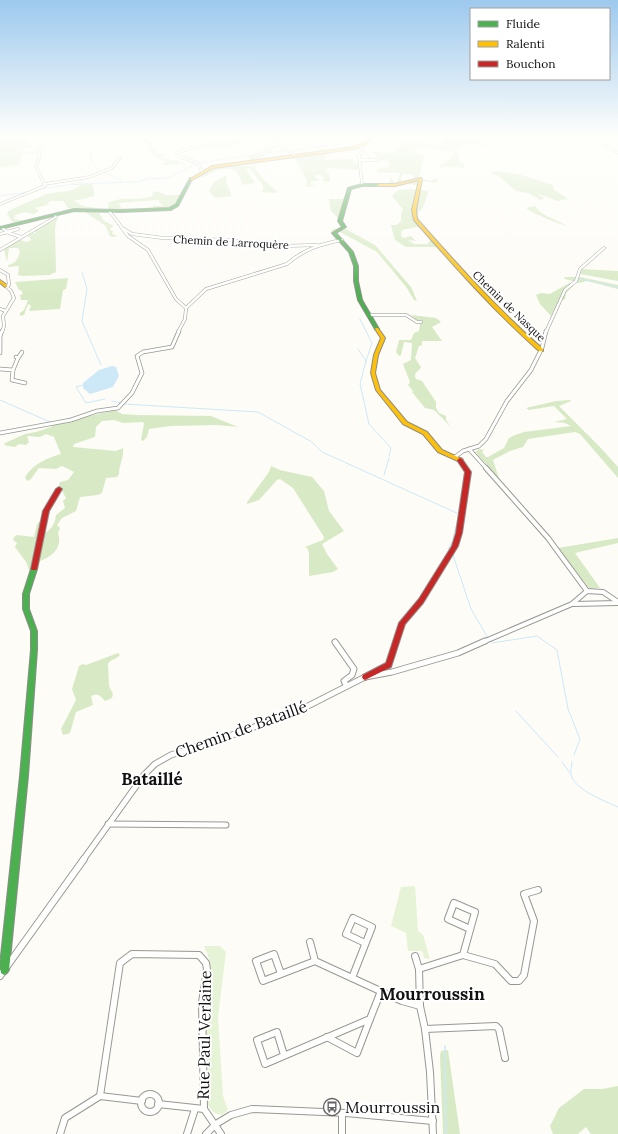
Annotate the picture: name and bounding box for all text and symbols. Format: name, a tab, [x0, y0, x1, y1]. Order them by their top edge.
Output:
legend	[470, 8, 610, 80]
text: Fluide	[506, 16, 541, 31]
text: Ralenti	[506, 36, 545, 51]
text: Bouchon	[506, 56, 556, 71]
street label: Chemin de Larroquère	[173, 232, 289, 252]
street label: Chemin de Nasque	[470, 268, 548, 344]
street label: Chemin de Bataillé	[172, 696, 310, 762]
district label: Bataillé	[121, 768, 183, 790]
street label: Rue Paul Verlaine	[193, 970, 215, 1100]
district label: Mourroussin	[379, 983, 485, 1005]
bus stop icon: Mourroussin	[322, 1097, 342, 1117]
place label: Mourroussin	[345, 1097, 440, 1117]

